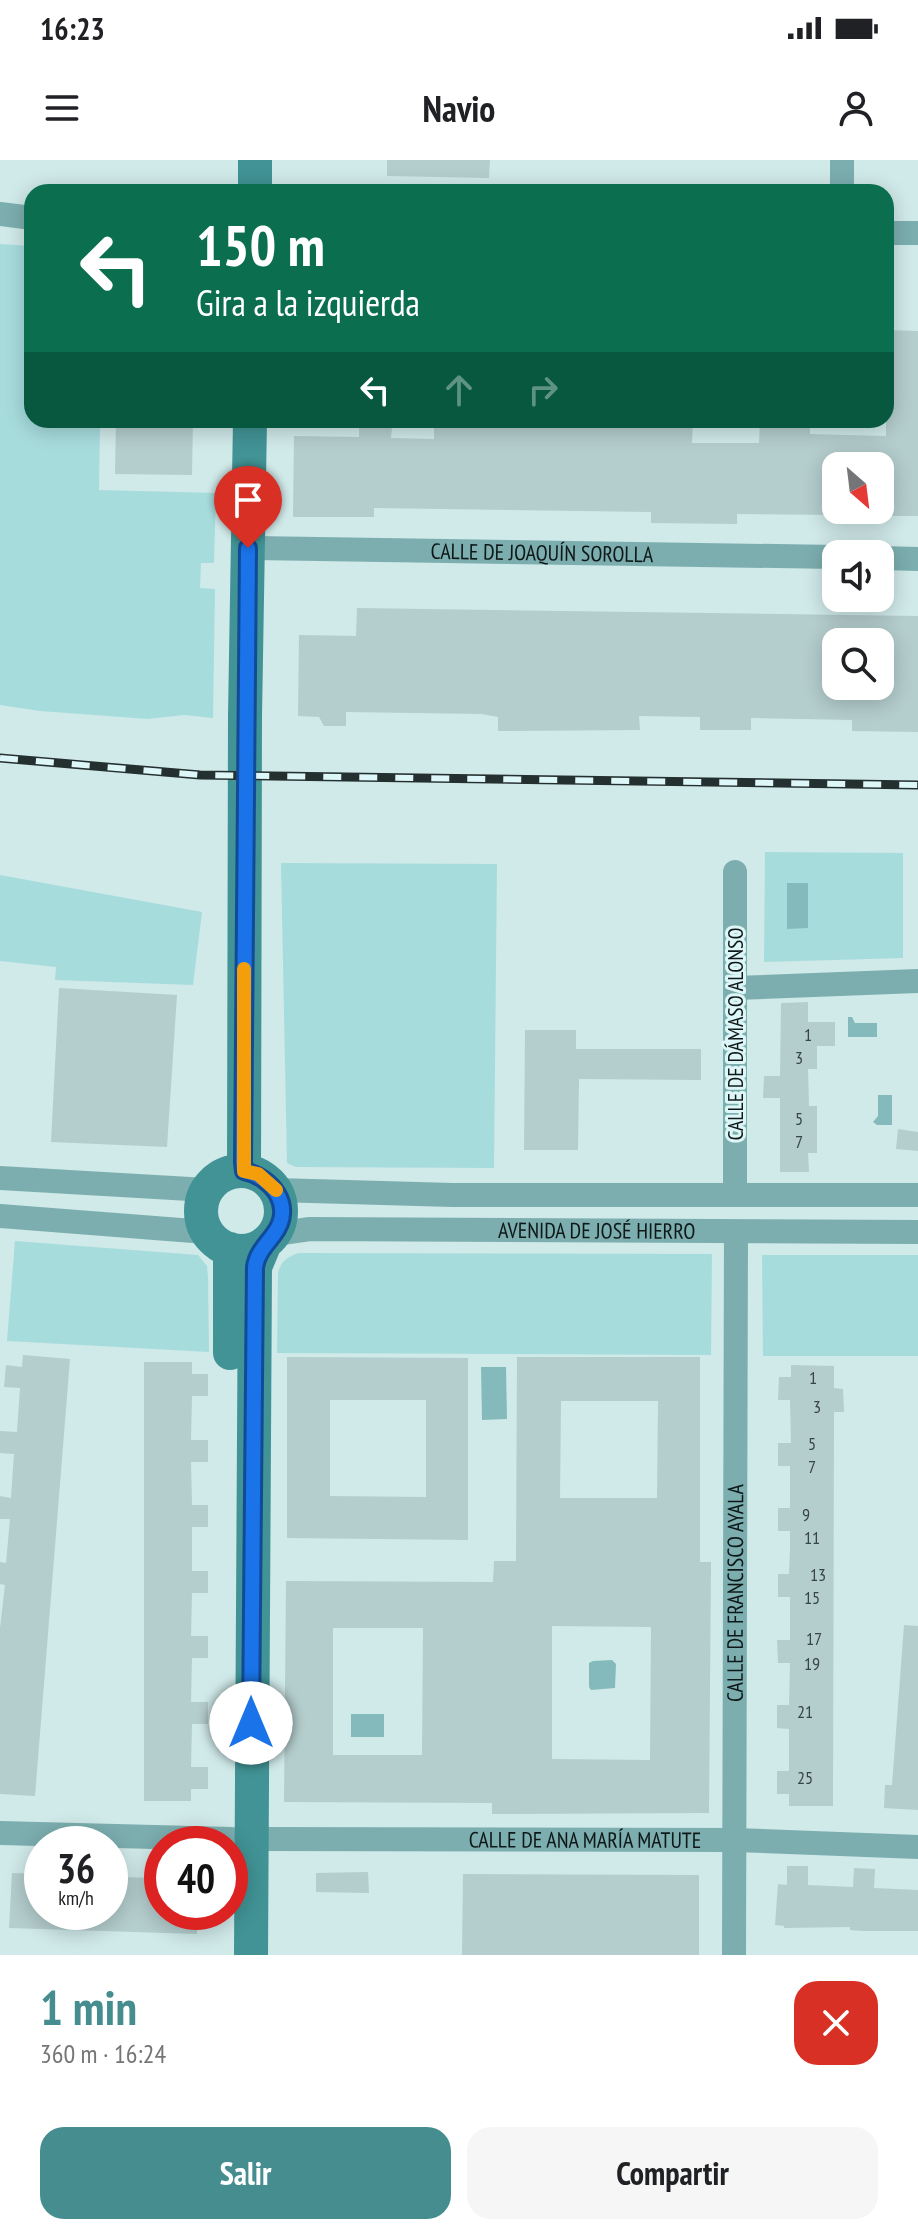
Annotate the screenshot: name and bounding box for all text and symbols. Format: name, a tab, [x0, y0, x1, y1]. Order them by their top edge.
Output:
text: 16:23	[40, 9, 105, 48]
text: Navio	[423, 85, 495, 132]
icon: menu	[40, 86, 84, 130]
icon: person	[834, 86, 878, 130]
text: 150 m	[196, 209, 325, 281]
icon: left	[64, 216, 168, 320]
text: Gira a la izquierda	[196, 279, 420, 326]
icon: left	[353, 368, 397, 412]
icon: ahead	[437, 368, 481, 412]
icon: right	[521, 368, 565, 412]
north arrow	[822, 452, 894, 524]
map controls	[822, 452, 894, 700]
pin	[214, 466, 282, 548]
icon: arrive	[226, 478, 270, 522]
street label: CALLE DE JOAQUÍN SOROLLA	[431, 537, 654, 568]
button: sound	[822, 540, 894, 612]
button: search	[822, 628, 894, 700]
street label: CALLE DE DÁMASO ALONSO	[721, 927, 749, 1141]
house number: 1	[804, 1023, 812, 1046]
house number: 3	[795, 1046, 803, 1069]
house number: 5	[795, 1107, 803, 1130]
house number: 7	[795, 1130, 803, 1153]
street label: AVENIDA DE JOSÉ HIERRO	[498, 1216, 695, 1245]
house number: 1	[809, 1366, 817, 1389]
house number: 3	[813, 1395, 821, 1418]
house number: 5	[808, 1432, 816, 1455]
house number: 7	[808, 1455, 816, 1478]
street label: CALLE DE FRANCISCO AYALA	[721, 1483, 749, 1702]
house number: 9	[802, 1503, 810, 1526]
house number: 11	[804, 1526, 820, 1549]
house number: 13	[810, 1563, 826, 1586]
house number: 15	[804, 1586, 820, 1609]
house number: 17	[806, 1627, 822, 1650]
house number: 19	[804, 1652, 820, 1675]
position arrow	[209, 1681, 293, 1765]
house number: 21	[797, 1700, 813, 1723]
house number: 25	[797, 1766, 813, 1789]
street label: CALLE DE ANA MARÍA MATUTE	[469, 1825, 701, 1854]
speed limit sign: 40	[144, 1826, 248, 1930]
text: 36	[57, 1842, 95, 1894]
text: km/h	[58, 1885, 94, 1911]
text: 1 min	[40, 1976, 137, 2038]
button: close	[794, 1981, 878, 2065]
text: 360 m · 16:24	[40, 2037, 166, 2070]
button: Salir	[40, 2127, 451, 2219]
button: Compartir	[467, 2127, 878, 2219]

